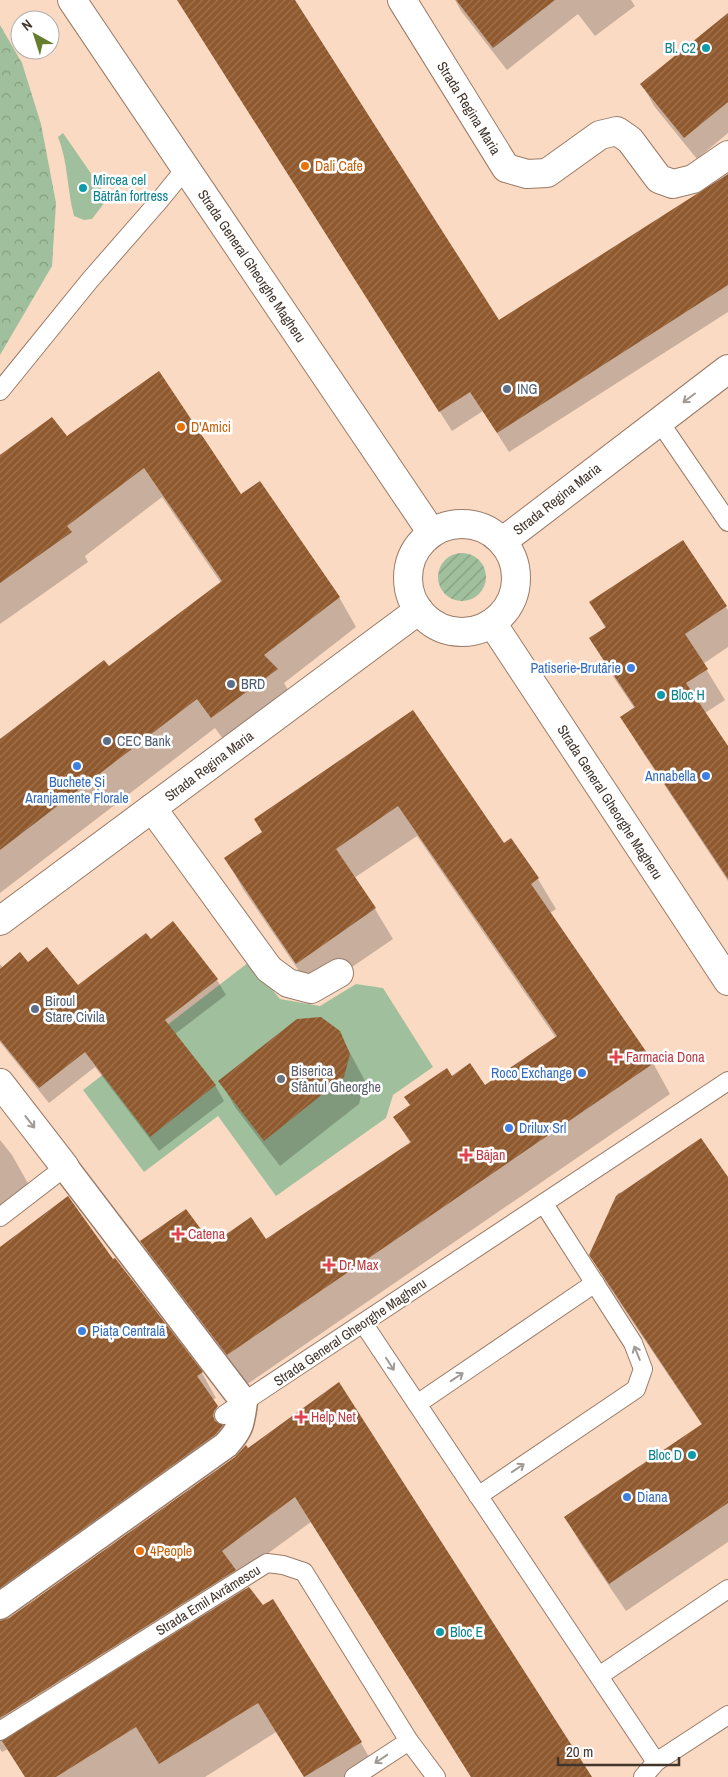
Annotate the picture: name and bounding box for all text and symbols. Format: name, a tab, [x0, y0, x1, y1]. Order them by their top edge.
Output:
north arrow	[10, 10, 60, 60]
text: N	[18, 15, 36, 35]
place label: Bl. C2	[665, 39, 696, 57]
marker: Bl. C2	[700, 42, 712, 54]
street label: Strada Regina Maria	[433, 58, 505, 158]
place label: Dali Cafe	[315, 157, 363, 175]
marker: Dali Cafe	[299, 160, 311, 172]
place label: Mircea cel Bătrân fortress	[93, 171, 169, 205]
marker: Mircea cel Bătrân fortress	[77, 182, 89, 194]
street label: Strada General Gheorghe Magheru	[194, 186, 310, 346]
place label: ING	[517, 380, 537, 398]
marker: ING	[501, 383, 513, 395]
one-way arrow	[682, 393, 696, 403]
place label: D'Amici	[191, 418, 231, 436]
marker: D'Amici	[175, 421, 187, 433]
street label: Strada Regina Maria	[509, 459, 605, 539]
place label: Patiserie-Brutărie	[530, 659, 621, 677]
marker: Patiserie-Brutărie	[625, 662, 637, 674]
place label: BRD	[241, 675, 265, 693]
marker: BRD	[225, 678, 237, 690]
place label: Bloc H	[671, 686, 705, 704]
marker: Bloc H	[655, 689, 667, 701]
street label: Strada General Gheorghe Magheru	[553, 721, 667, 883]
street label: Strada Regina Maria	[161, 726, 257, 805]
place label: CEC Bank	[117, 732, 171, 750]
marker: CEC Bank	[101, 735, 113, 747]
marker: Buchete Și Aranjamente Florale	[71, 760, 83, 772]
place label: Annabella	[644, 767, 697, 785]
marker: Annabella	[700, 770, 712, 782]
place label: Buchete Și Aranjamente Florale	[24, 773, 129, 807]
place label: Biroul Stare Civila	[45, 992, 106, 1026]
marker: Biroul Stare Civila	[29, 1003, 41, 1015]
place label: Farmacia Dona	[626, 1048, 705, 1066]
marker: Farmacia Dona	[610, 1051, 622, 1063]
place label: Biserica Sfântul Gheorghe	[291, 1062, 381, 1096]
place label: Roco Exchange	[491, 1064, 572, 1082]
marker: Roco Exchange	[576, 1067, 588, 1079]
marker: Biserica Sfântul Gheorghe	[275, 1073, 287, 1085]
one-way arrow	[24, 1115, 35, 1128]
place label: Drilux Srl	[519, 1119, 566, 1137]
marker: Drilux Srl	[503, 1122, 515, 1134]
place label: Băjan	[476, 1146, 505, 1164]
marker: Băjan	[460, 1149, 472, 1161]
place label: Catena	[188, 1225, 226, 1243]
marker: Catena	[172, 1228, 184, 1240]
place label: Dr. Max	[339, 1256, 379, 1274]
marker: Dr. Max	[323, 1259, 335, 1271]
street label: Strada General Gheorghe Magheru	[270, 1274, 430, 1390]
place label: Piața Centrală	[92, 1322, 166, 1340]
marker: Piața Centrală	[76, 1325, 88, 1337]
one-way arrow	[632, 1346, 642, 1361]
one-way arrow	[384, 1357, 395, 1371]
one-way arrow	[450, 1372, 464, 1382]
place label: Help Net	[311, 1408, 356, 1426]
marker: Help Net	[295, 1411, 307, 1423]
place label: Bloc D	[648, 1446, 682, 1464]
marker: Bloc D	[686, 1449, 698, 1461]
one-way arrow	[511, 1463, 525, 1474]
place label: Diana	[637, 1488, 668, 1506]
marker: Diana	[621, 1491, 633, 1503]
place label: 4People	[150, 1542, 192, 1560]
marker: 4People	[134, 1545, 146, 1557]
street label: Strada Emil Avrămescu	[152, 1561, 264, 1639]
place label: Bloc E	[450, 1623, 483, 1641]
marker: Bloc E	[434, 1626, 446, 1638]
scale bar	[558, 1734, 679, 1766]
text: 20 m	[566, 1741, 593, 1762]
one-way arrow	[375, 1754, 389, 1764]

